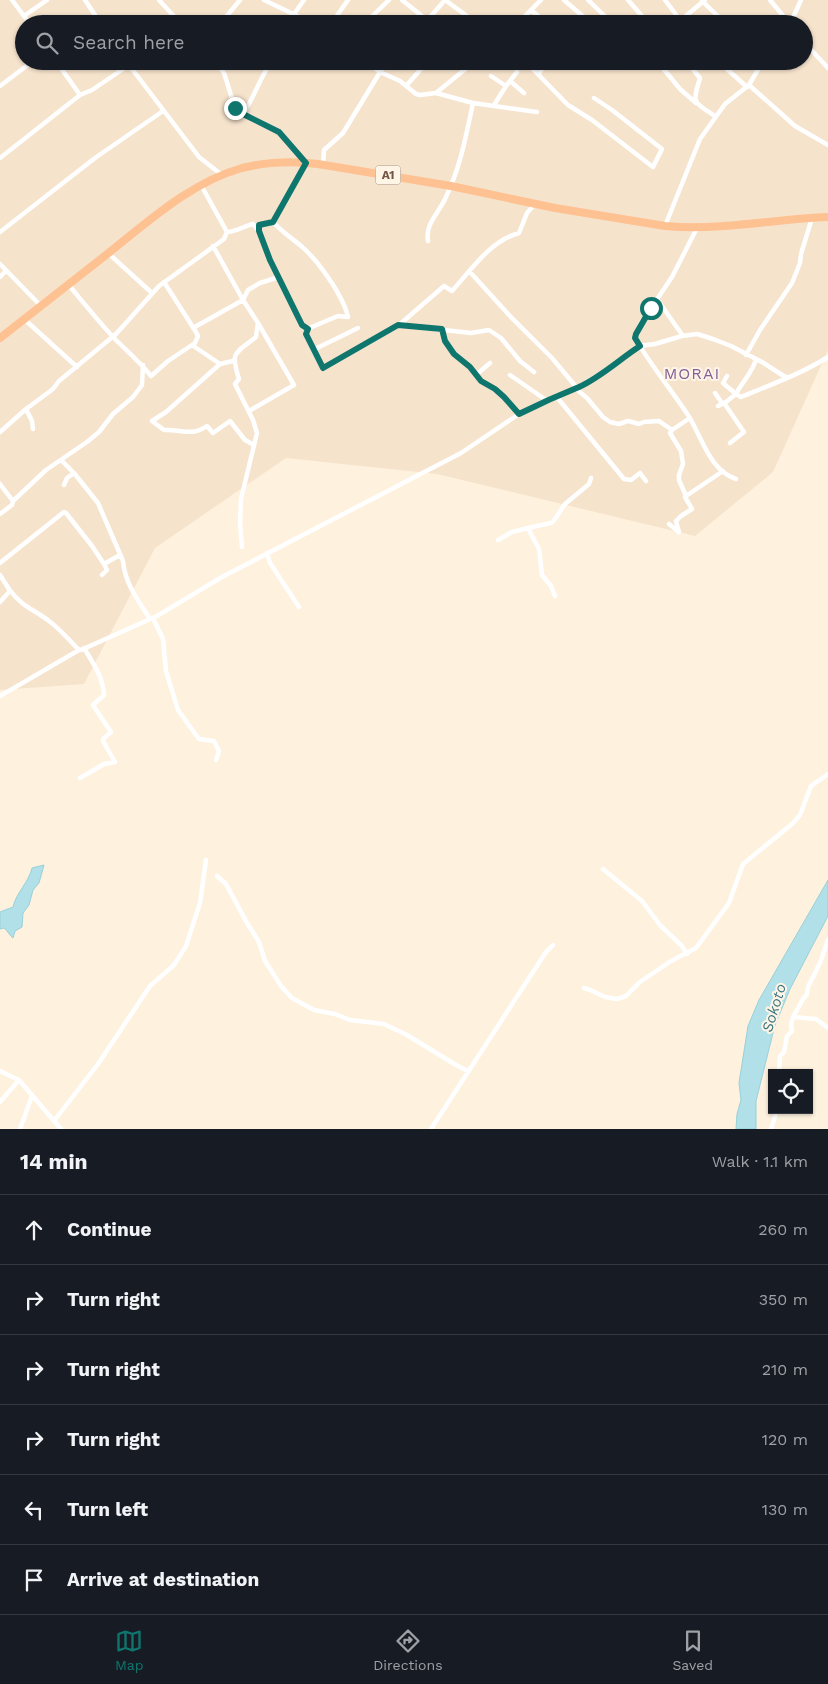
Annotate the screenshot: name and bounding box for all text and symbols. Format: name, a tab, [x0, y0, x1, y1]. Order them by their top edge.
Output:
search box	[15, 15, 813, 70]
icon: search	[33, 29, 61, 57]
text: Search here	[73, 31, 184, 54]
route end	[224, 97, 247, 120]
road number: A1	[376, 166, 400, 184]
route start	[640, 297, 663, 320]
district label: MORAI	[664, 364, 720, 383]
water label: Sokoto	[758, 981, 790, 1035]
map controls	[768, 1069, 813, 1114]
button: locate	[768, 1069, 813, 1114]
text: 14 min	[20, 1149, 88, 1174]
text: Walk · 1.1 km	[712, 1152, 808, 1171]
icon: ahead	[20, 1216, 48, 1244]
text: Continue	[67, 1218, 151, 1241]
text: 260 m	[758, 1220, 808, 1239]
icon: right	[20, 1286, 48, 1314]
text: Turn right	[67, 1288, 160, 1311]
text: 350 m	[759, 1290, 808, 1309]
icon: right	[20, 1356, 48, 1384]
text: Turn right	[67, 1358, 160, 1381]
text: 210 m	[762, 1360, 808, 1379]
icon: right	[20, 1426, 48, 1454]
text: Turn right	[67, 1428, 160, 1451]
text: 120 m	[762, 1430, 808, 1449]
icon: left	[20, 1496, 48, 1524]
text: Turn left	[67, 1498, 148, 1521]
text: 130 m	[762, 1500, 808, 1519]
icon: arrive	[20, 1566, 48, 1594]
text: Arrive at destination	[67, 1568, 259, 1591]
tab: Map	[115, 1627, 144, 1673]
tab: Directions	[373, 1627, 443, 1673]
tab: Saved	[672, 1627, 713, 1673]

